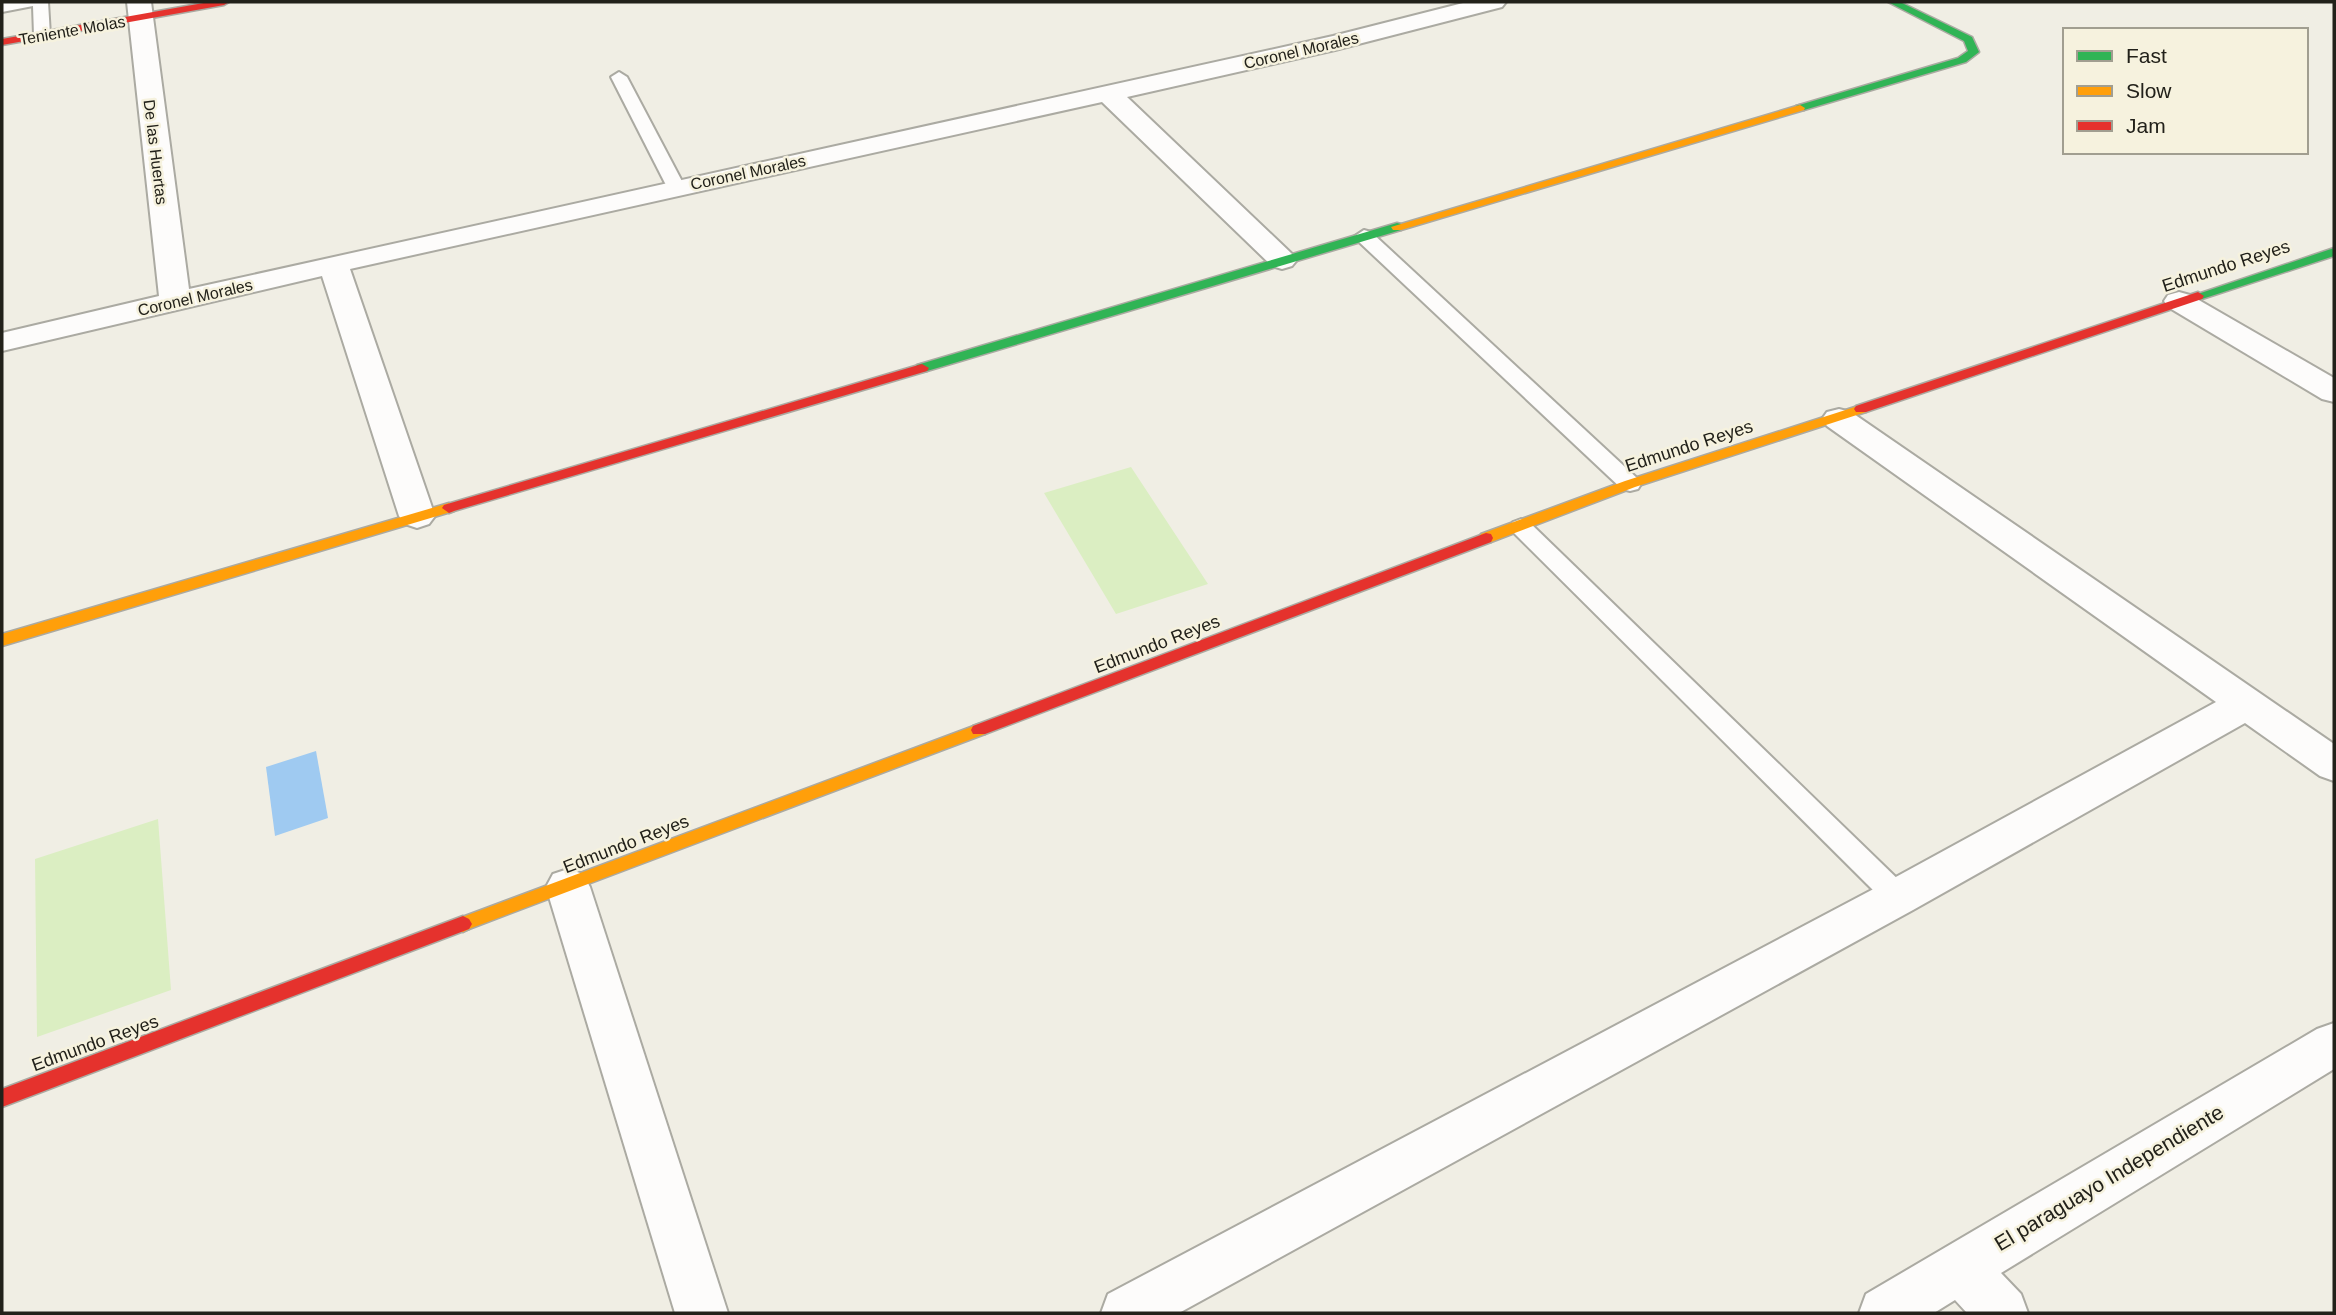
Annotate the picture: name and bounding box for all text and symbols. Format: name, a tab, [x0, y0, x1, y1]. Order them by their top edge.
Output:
street label: Teniente Molas	[18, 13, 127, 48]
legend	[2063, 28, 2308, 154]
street label: Coronel Morales	[1242, 29, 1360, 72]
text: Fast	[2126, 44, 2167, 67]
text: Slow	[2126, 79, 2172, 102]
street label: De las Huertas	[141, 99, 170, 206]
text: Jam	[2126, 114, 2166, 137]
street label: Coronel Morales	[689, 152, 807, 193]
street label: Edmundo Reyes	[2160, 236, 2292, 296]
street label: Coronel Morales	[136, 276, 254, 319]
street label: Edmundo Reyes	[1623, 416, 1755, 476]
street label: Edmundo Reyes	[1091, 611, 1223, 677]
street label: Edmundo Reyes	[560, 811, 692, 877]
street label: Edmundo Reyes	[29, 1011, 161, 1075]
street label: El paraguayo Independiente	[1990, 1100, 2227, 1255]

